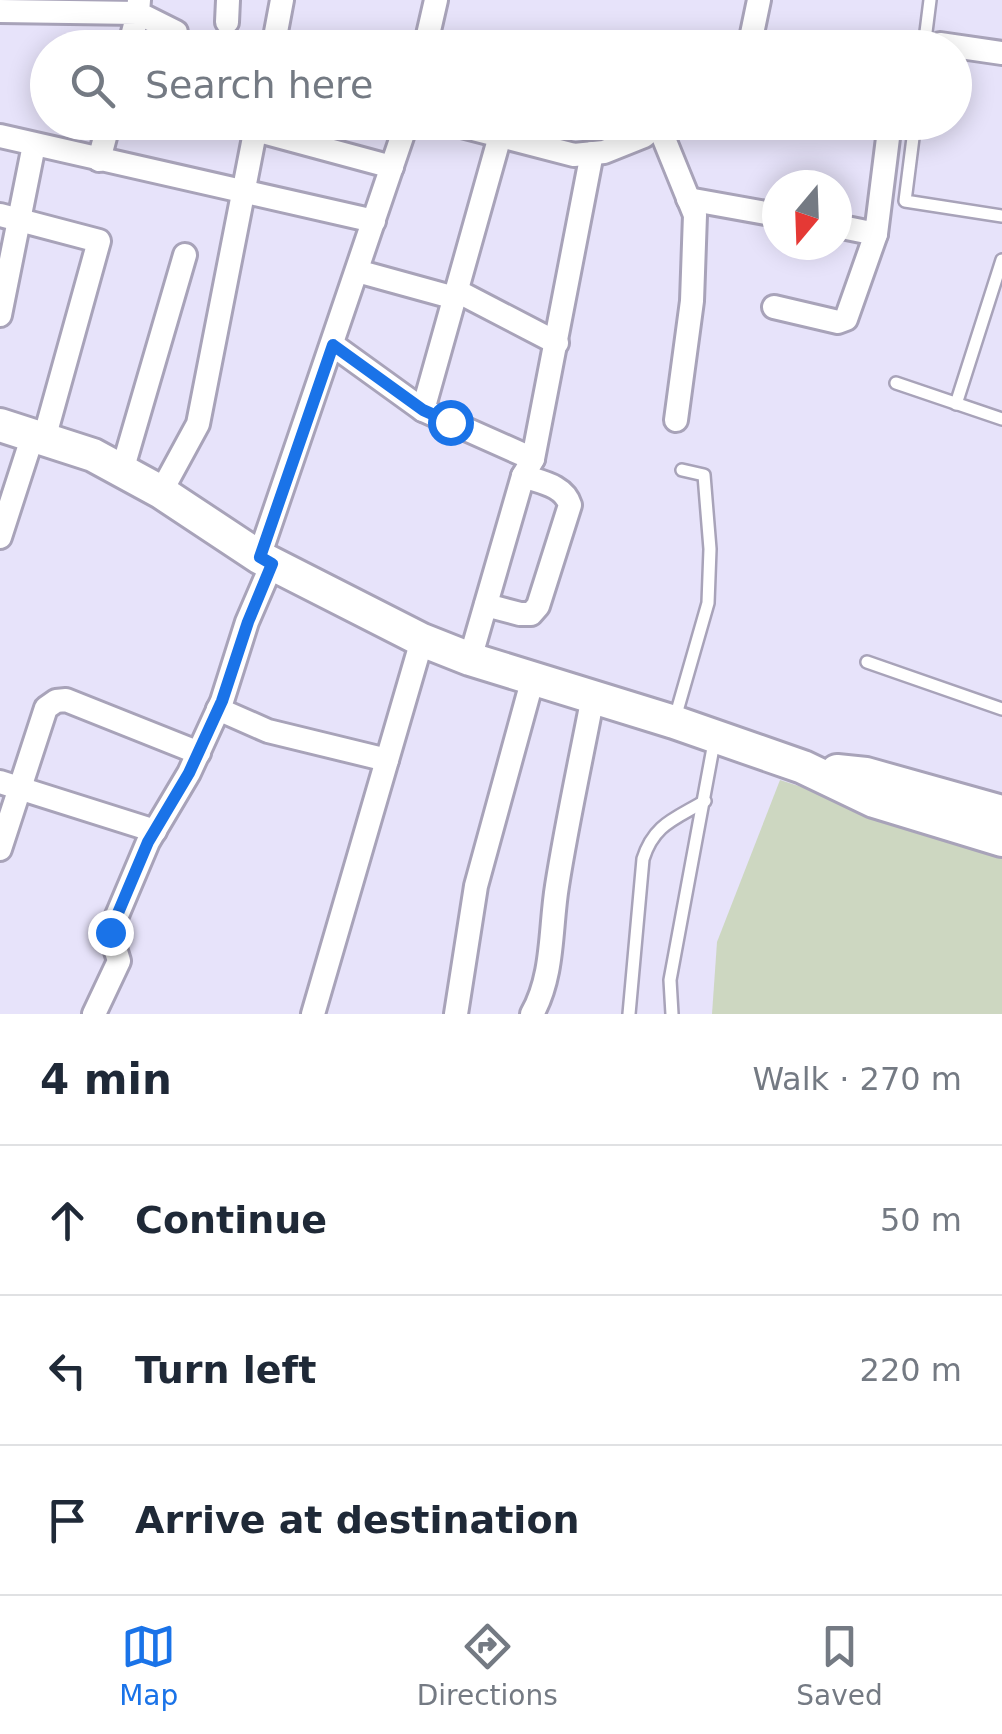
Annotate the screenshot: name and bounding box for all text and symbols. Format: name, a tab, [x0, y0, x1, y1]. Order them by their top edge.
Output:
search box	[30, 30, 972, 140]
icon: search	[65, 58, 120, 113]
text: Search here	[145, 63, 373, 107]
north arrow	[762, 170, 852, 260]
route start	[428, 400, 474, 446]
route end	[88, 910, 134, 956]
text: 4 min	[40, 1055, 172, 1104]
text: Walk · 270 m	[752, 1060, 962, 1098]
icon: ahead	[40, 1193, 95, 1248]
text: Continue	[135, 1198, 327, 1242]
text: 50 m	[880, 1201, 962, 1239]
icon: left	[40, 1343, 95, 1398]
text: Turn left	[135, 1348, 316, 1392]
text: 220 m	[860, 1351, 962, 1389]
icon: arrive	[40, 1493, 95, 1548]
text: Arrive at destination	[135, 1498, 580, 1542]
tab: Map	[119, 1619, 178, 1712]
tab: Directions	[417, 1619, 558, 1712]
tab: Saved	[796, 1619, 883, 1712]

